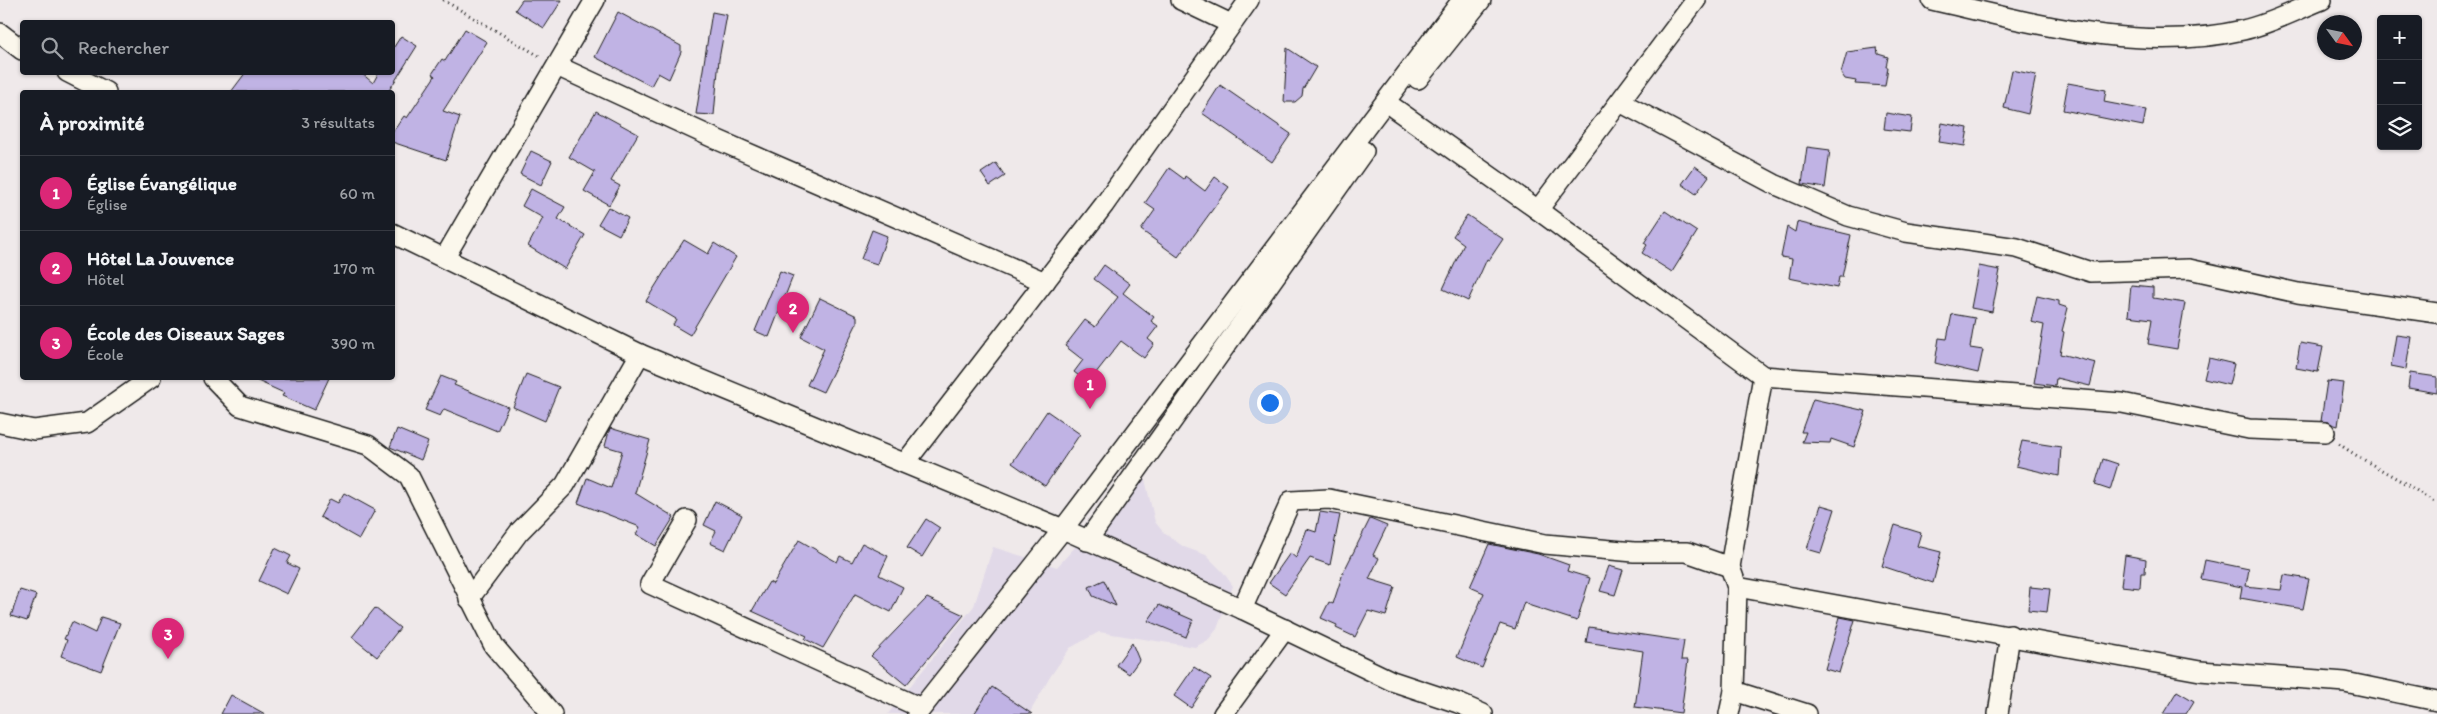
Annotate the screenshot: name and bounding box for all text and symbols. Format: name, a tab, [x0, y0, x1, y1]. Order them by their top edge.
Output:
north arrow	[2317, 15, 2362, 60]
map controls	[2377, 15, 2422, 150]
button: +	[2377, 15, 2422, 60]
search box	[20, 20, 395, 75]
icon: search	[38, 34, 66, 62]
text: Rechercher	[78, 36, 169, 59]
button: −	[2377, 60, 2422, 105]
button: layers	[2377, 105, 2422, 150]
text: À proximité	[40, 110, 145, 135]
text: 3 résultats	[301, 113, 375, 132]
text: Église Évangélique	[87, 172, 237, 195]
text: 1	[52, 184, 60, 203]
text: 60 m	[340, 184, 375, 203]
text: Église	[87, 195, 127, 214]
text: Hôtel La Jouvence	[87, 247, 234, 270]
text: 2	[52, 259, 60, 278]
text: 170 m	[333, 259, 375, 278]
text: Hôtel	[87, 270, 124, 289]
pin: 2	[777, 292, 809, 333]
text: École des Oiseaux Sages	[87, 322, 285, 345]
text: 3	[52, 334, 60, 353]
text: 390 m	[331, 334, 375, 353]
text: École	[87, 345, 124, 364]
pin: 1	[1074, 368, 1106, 409]
your location	[1257, 390, 1283, 416]
pin: 3	[152, 618, 184, 659]

